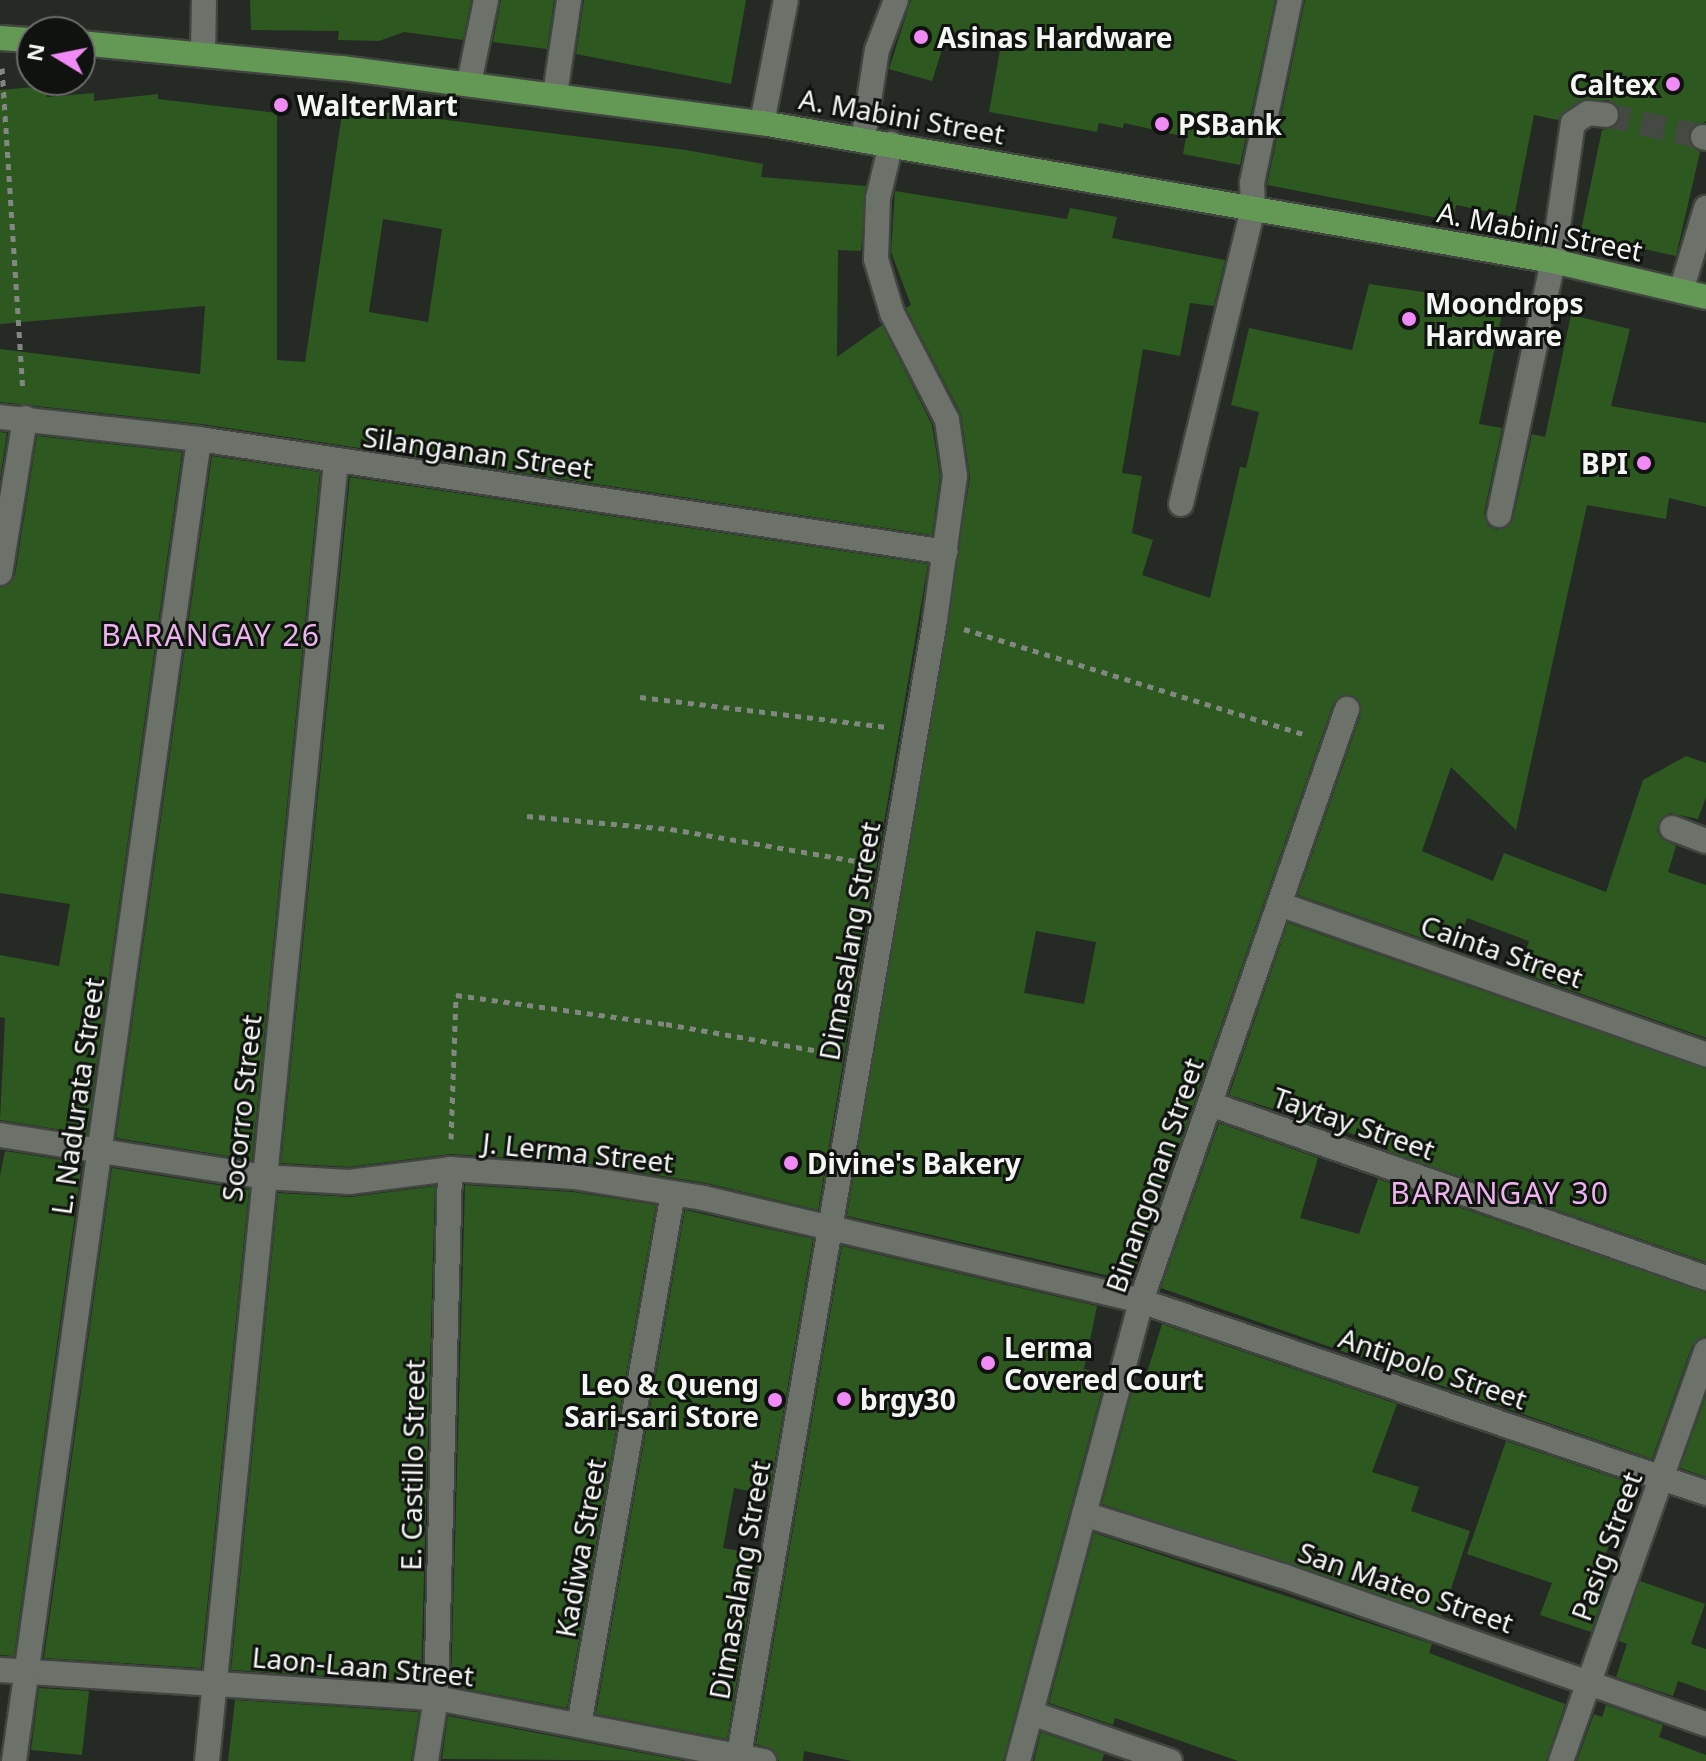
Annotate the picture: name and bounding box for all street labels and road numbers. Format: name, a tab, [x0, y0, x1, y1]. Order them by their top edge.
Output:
street label: A. Mabini Street	[797, 81, 1007, 151]
street label: A. Mabini Street	[1435, 195, 1645, 267]
street label: Silanganan Street	[361, 419, 595, 485]
street label: Dimasalang Street	[811, 819, 887, 1063]
street label: Cainta Street	[1417, 908, 1587, 994]
street label: L. Nadurata Street	[44, 975, 110, 1217]
street label: Socorro Street	[214, 1013, 268, 1203]
street label: Binangonan Street	[1098, 1053, 1210, 1297]
street label: Taytay Street	[1269, 1080, 1439, 1166]
street label: J. Lerma Street	[481, 1125, 675, 1179]
street label: Antipolo Street	[1335, 1320, 1531, 1416]
street label: E. Castillo Street	[393, 1359, 431, 1571]
street label: Kadiwa Street	[548, 1456, 612, 1640]
street label: Dimasalang Street	[701, 1458, 777, 1702]
street label: Pasig Street	[1564, 1467, 1648, 1625]
street label: San Mateo Street	[1294, 1534, 1518, 1640]
street label: Laon-Laan Street	[251, 1640, 475, 1692]

